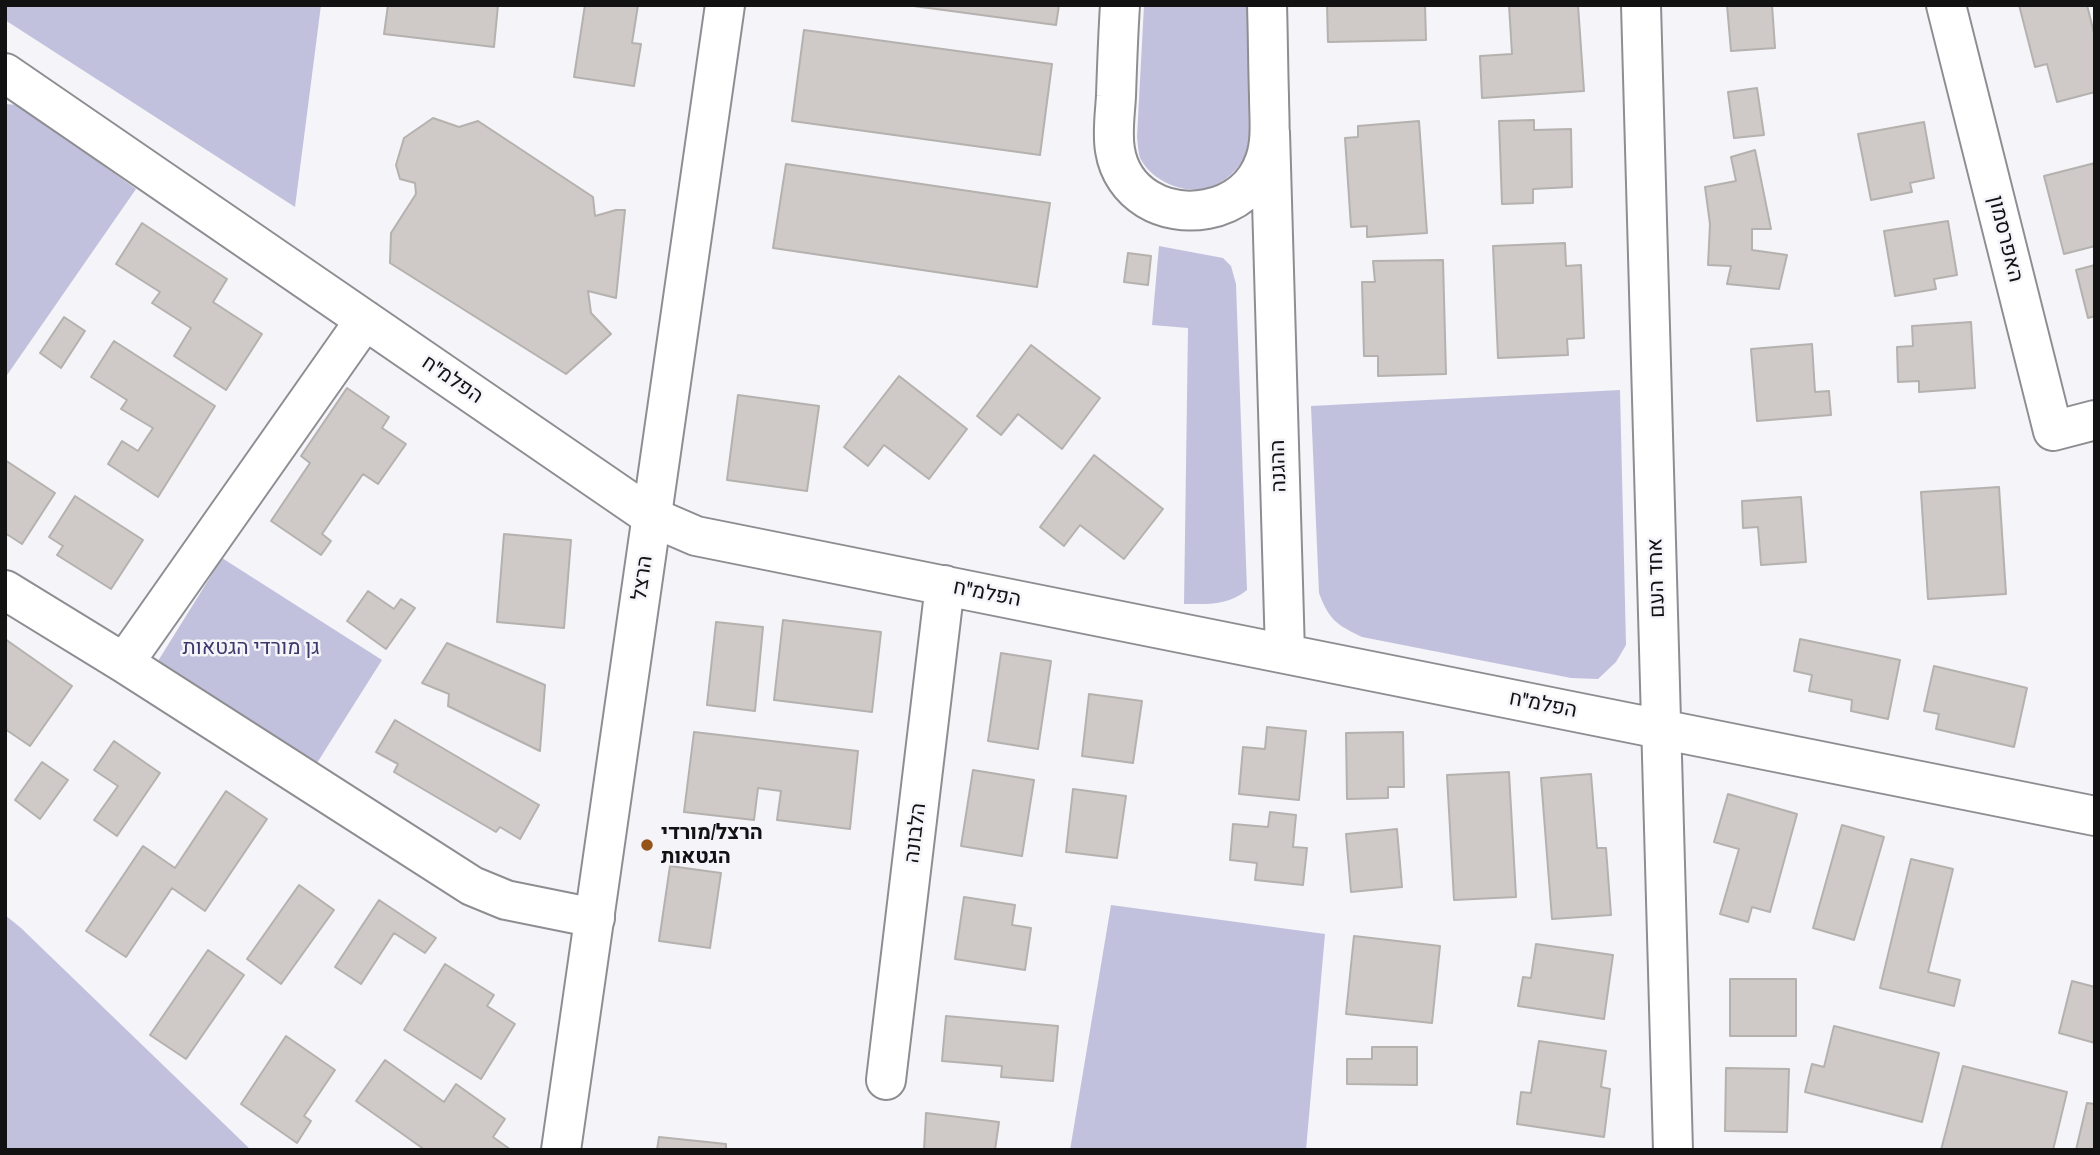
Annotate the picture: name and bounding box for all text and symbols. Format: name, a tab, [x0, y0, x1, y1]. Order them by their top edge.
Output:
street label: האפרסמון	[1982, 193, 2028, 285]
street label: הפלמ"ח	[417, 350, 487, 410]
street label: ההגנה	[1265, 439, 1293, 493]
street label: אחד העם	[1643, 538, 1671, 618]
street label: הרצל	[627, 554, 659, 602]
street label: הפלמ"ח	[951, 575, 1023, 613]
park label: גן מורדי הגטאות	[182, 635, 320, 661]
street label: הפלמ"ח	[1507, 686, 1579, 724]
street label: הלבונה	[900, 802, 932, 864]
place label: הרצל/מורדי הגטאות	[661, 820, 763, 870]
marker: הרצל/מורדי הגטאות	[639, 837, 655, 853]

